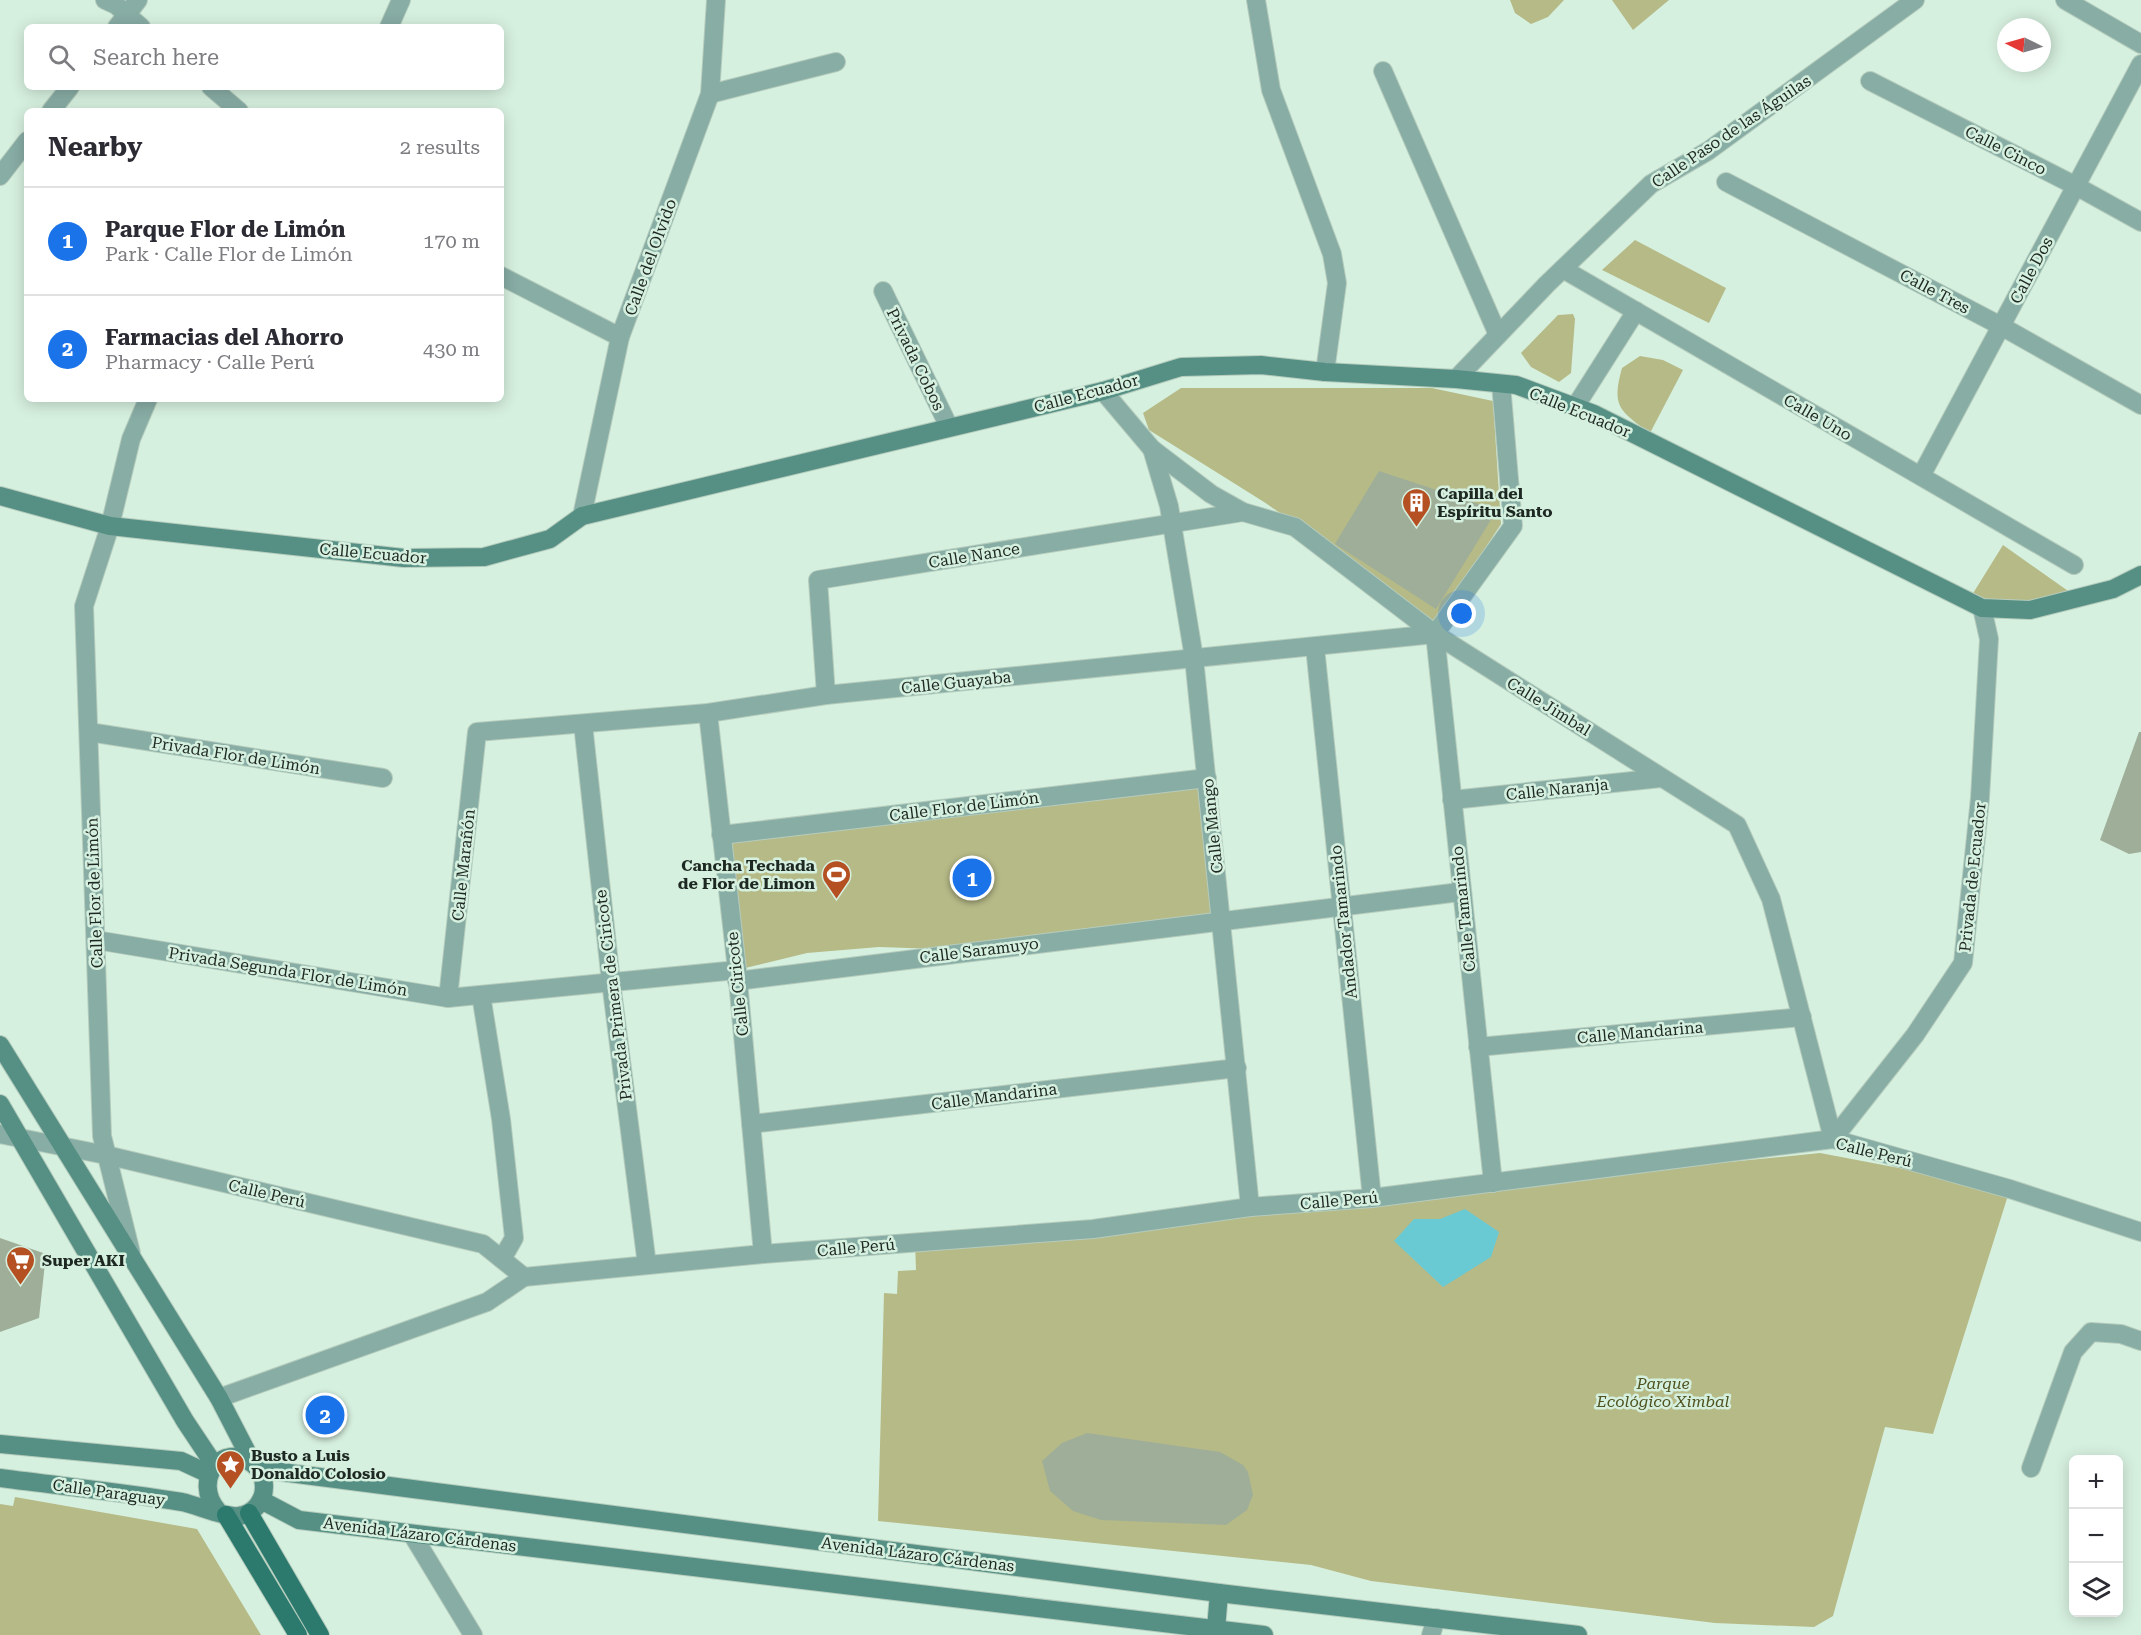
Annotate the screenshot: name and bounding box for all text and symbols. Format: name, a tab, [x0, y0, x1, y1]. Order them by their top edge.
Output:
north arrow	[1997, 18, 2051, 72]
search box	[24, 24, 504, 90]
icon: search	[45, 41, 78, 74]
text: Search here	[93, 45, 219, 70]
street label: Calle Paso de las Águilas	[1648, 71, 1815, 192]
street label: Calle Cinco	[1962, 122, 2050, 179]
text: Nearby	[48, 132, 142, 162]
text: 2 results	[400, 135, 480, 159]
street label: Calle del Olvido	[621, 196, 680, 318]
text: Parque Flor de Limón	[105, 217, 346, 242]
text: 1	[62, 229, 73, 253]
text: 170 m	[423, 229, 480, 253]
street label: Calle Dos	[2006, 233, 2057, 307]
text: Park · Calle Flor de Limón	[105, 242, 353, 266]
street label: Calle Tres	[1897, 265, 1973, 318]
street label: Privada Cobos	[883, 305, 949, 414]
text: Farmacias del Ahorro	[105, 325, 344, 350]
text: 2	[62, 337, 73, 361]
text: 430 m	[423, 337, 480, 361]
text: Pharmacy · Calle Perú	[105, 350, 315, 374]
street label: Calle Ecuador	[1032, 370, 1141, 417]
street label: Calle Ecuador	[1527, 384, 1634, 442]
street label: Calle Uno	[1780, 390, 1855, 445]
place label: Capilla del Espíritu Santo	[1437, 484, 1553, 521]
building icon: Capilla del Espíritu Santo	[1400, 486, 1432, 528]
street label: Calle Ecuador	[319, 539, 428, 568]
street label: Calle Nance	[927, 539, 1021, 572]
your location	[1447, 599, 1476, 628]
street label: Calle Guayaba	[900, 667, 1012, 698]
street label: Calle Jimbal	[1503, 673, 1594, 740]
street label: Privada Flor de Limón	[150, 733, 322, 778]
street label: Calle Naranja	[1505, 775, 1610, 804]
street label: Calle Mango	[1198, 777, 1227, 874]
street label: Calle Flor de Limón	[888, 788, 1040, 825]
street label: Privada de Ecuador	[1955, 801, 1990, 953]
street label: Calle Marañón	[448, 808, 479, 922]
street label: Calle Flor de Limón	[82, 817, 107, 969]
street label: Andador Tamarindo	[1326, 844, 1361, 1000]
street label: Calle Tamarindo	[1447, 845, 1480, 973]
place label: Cancha Techada de Flor de Limon	[678, 856, 816, 893]
pin: 1	[952, 856, 992, 900]
sports icon: Cancha Techada de Flor de Limon	[820, 858, 852, 900]
street label: Privada Primera de Ciricote	[591, 888, 636, 1101]
street label: Calle Ciricote	[723, 931, 752, 1037]
street label: Calle Saramuyo	[918, 934, 1040, 967]
street label: Privada Segunda Flor de Limón	[167, 943, 409, 1000]
street label: Calle Mandarina	[1576, 1017, 1704, 1047]
street label: Calle Mandarina	[930, 1079, 1058, 1114]
street label: Calle Perú	[1834, 1134, 1914, 1171]
street label: Calle Perú	[227, 1175, 307, 1212]
street label: Calle Perú	[1299, 1188, 1379, 1213]
street label: Calle Perú	[816, 1235, 896, 1260]
supermarket icon: Super AKI	[5, 1244, 37, 1286]
place label: Super AKI	[42, 1251, 125, 1270]
park label: Parque Ecológico Ximbal	[1596, 1374, 1730, 1411]
pin: 2	[306, 1392, 344, 1438]
place label: Busto a Luis Donaldo Colosio	[251, 1446, 386, 1483]
place icon: Busto a Luis Donaldo Colosio	[214, 1448, 246, 1490]
map controls	[2069, 1455, 2123, 1617]
button: +	[2069, 1455, 2123, 1509]
street label: Calle Paraguay	[52, 1475, 167, 1510]
button: −	[2069, 1509, 2123, 1563]
street label: Avenida Lázaro Cárdenas	[322, 1513, 518, 1556]
street label: Avenida Lázaro Cárdenas	[820, 1533, 1016, 1576]
button: layers	[2069, 1563, 2123, 1617]

